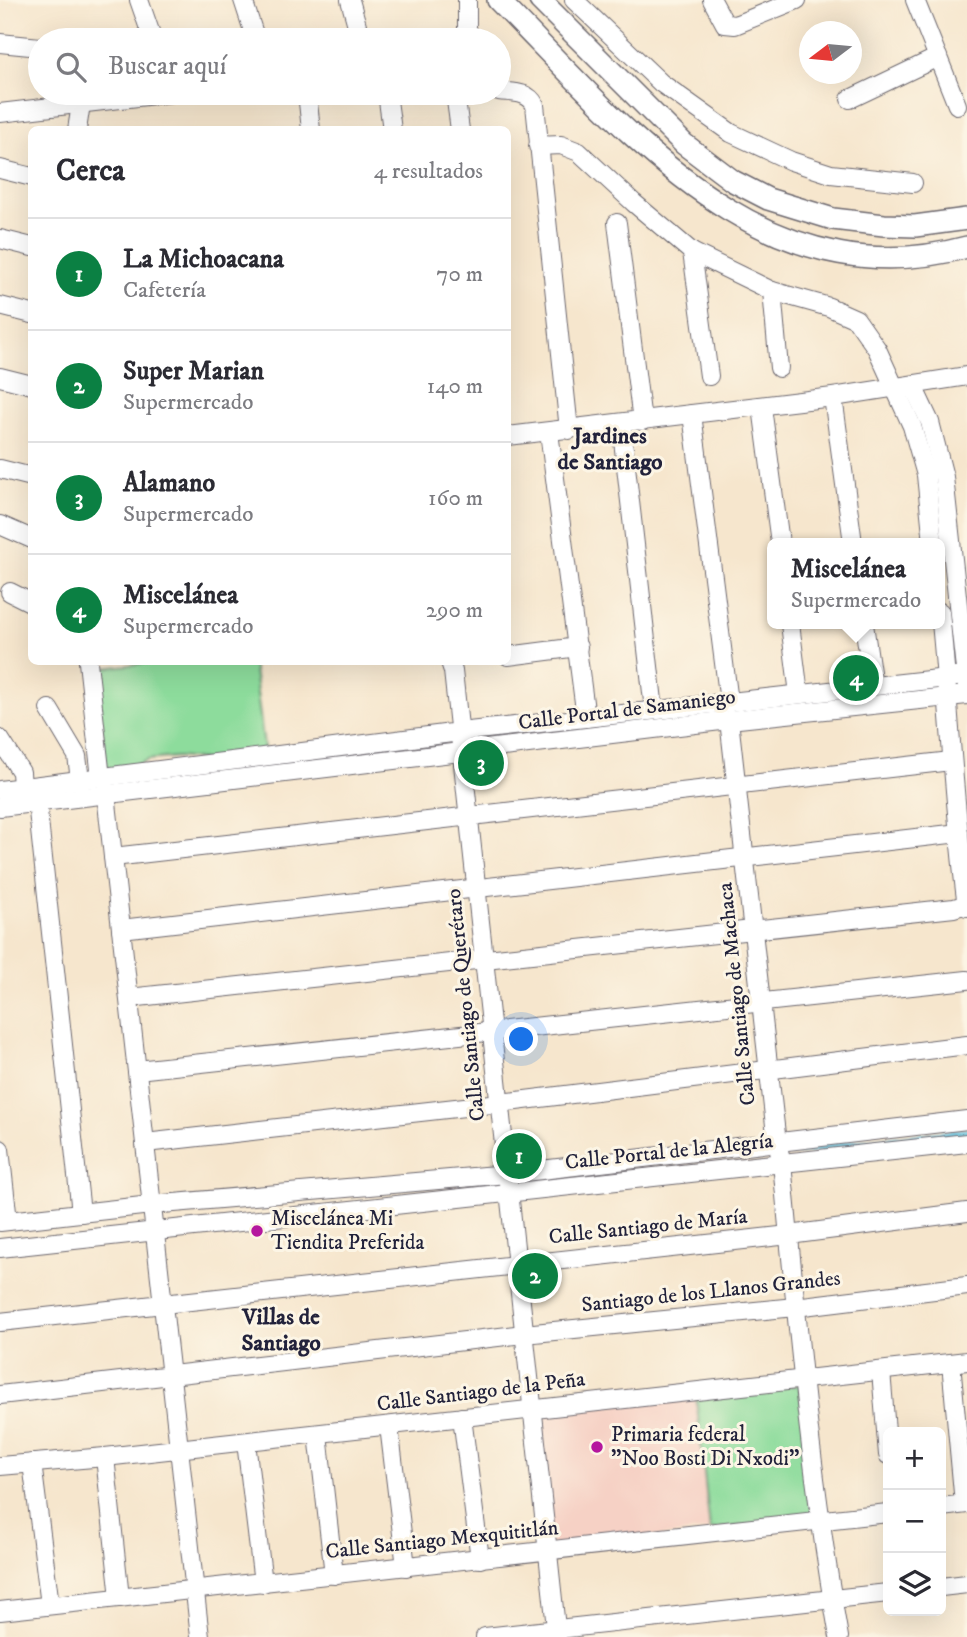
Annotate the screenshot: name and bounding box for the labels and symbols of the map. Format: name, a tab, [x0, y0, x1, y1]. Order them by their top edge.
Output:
north arrow	[799, 21, 862, 84]
district label: Jardines de Santiago	[557, 422, 663, 477]
pin: 4	[833, 652, 879, 704]
street label: Calle Portal de Samaniego	[517, 684, 737, 736]
pin: 3	[458, 737, 504, 789]
street label: Calle Santiago de Machaca	[712, 881, 762, 1107]
street label: Calle Santiago de Querétaro	[441, 887, 491, 1123]
your location	[504, 1022, 538, 1056]
street label: Calle Portal de la Alegría	[564, 1128, 774, 1176]
pin: 1	[496, 1130, 542, 1182]
street label: Calle Santiago de María	[548, 1204, 749, 1250]
place label: Miscelánea Mi Tiendita Preferida	[271, 1206, 424, 1256]
marker: Miscelánea Mi Tiendita Preferida	[249, 1223, 265, 1239]
pin: 2	[512, 1250, 558, 1302]
street label: Santiago de los Llanos Grandes	[580, 1265, 842, 1319]
district label: Villas de Santiago	[241, 1303, 321, 1358]
street label: Calle Santiago de la Peña	[376, 1366, 587, 1418]
place label: Primaria federal "Noo Bosti Di Nxodi"	[611, 1422, 799, 1472]
marker: Primaria federal "Noo Bosti Di Nxodi"	[589, 1439, 605, 1455]
street label: Calle Santiago Mexquititlán	[324, 1515, 560, 1565]

